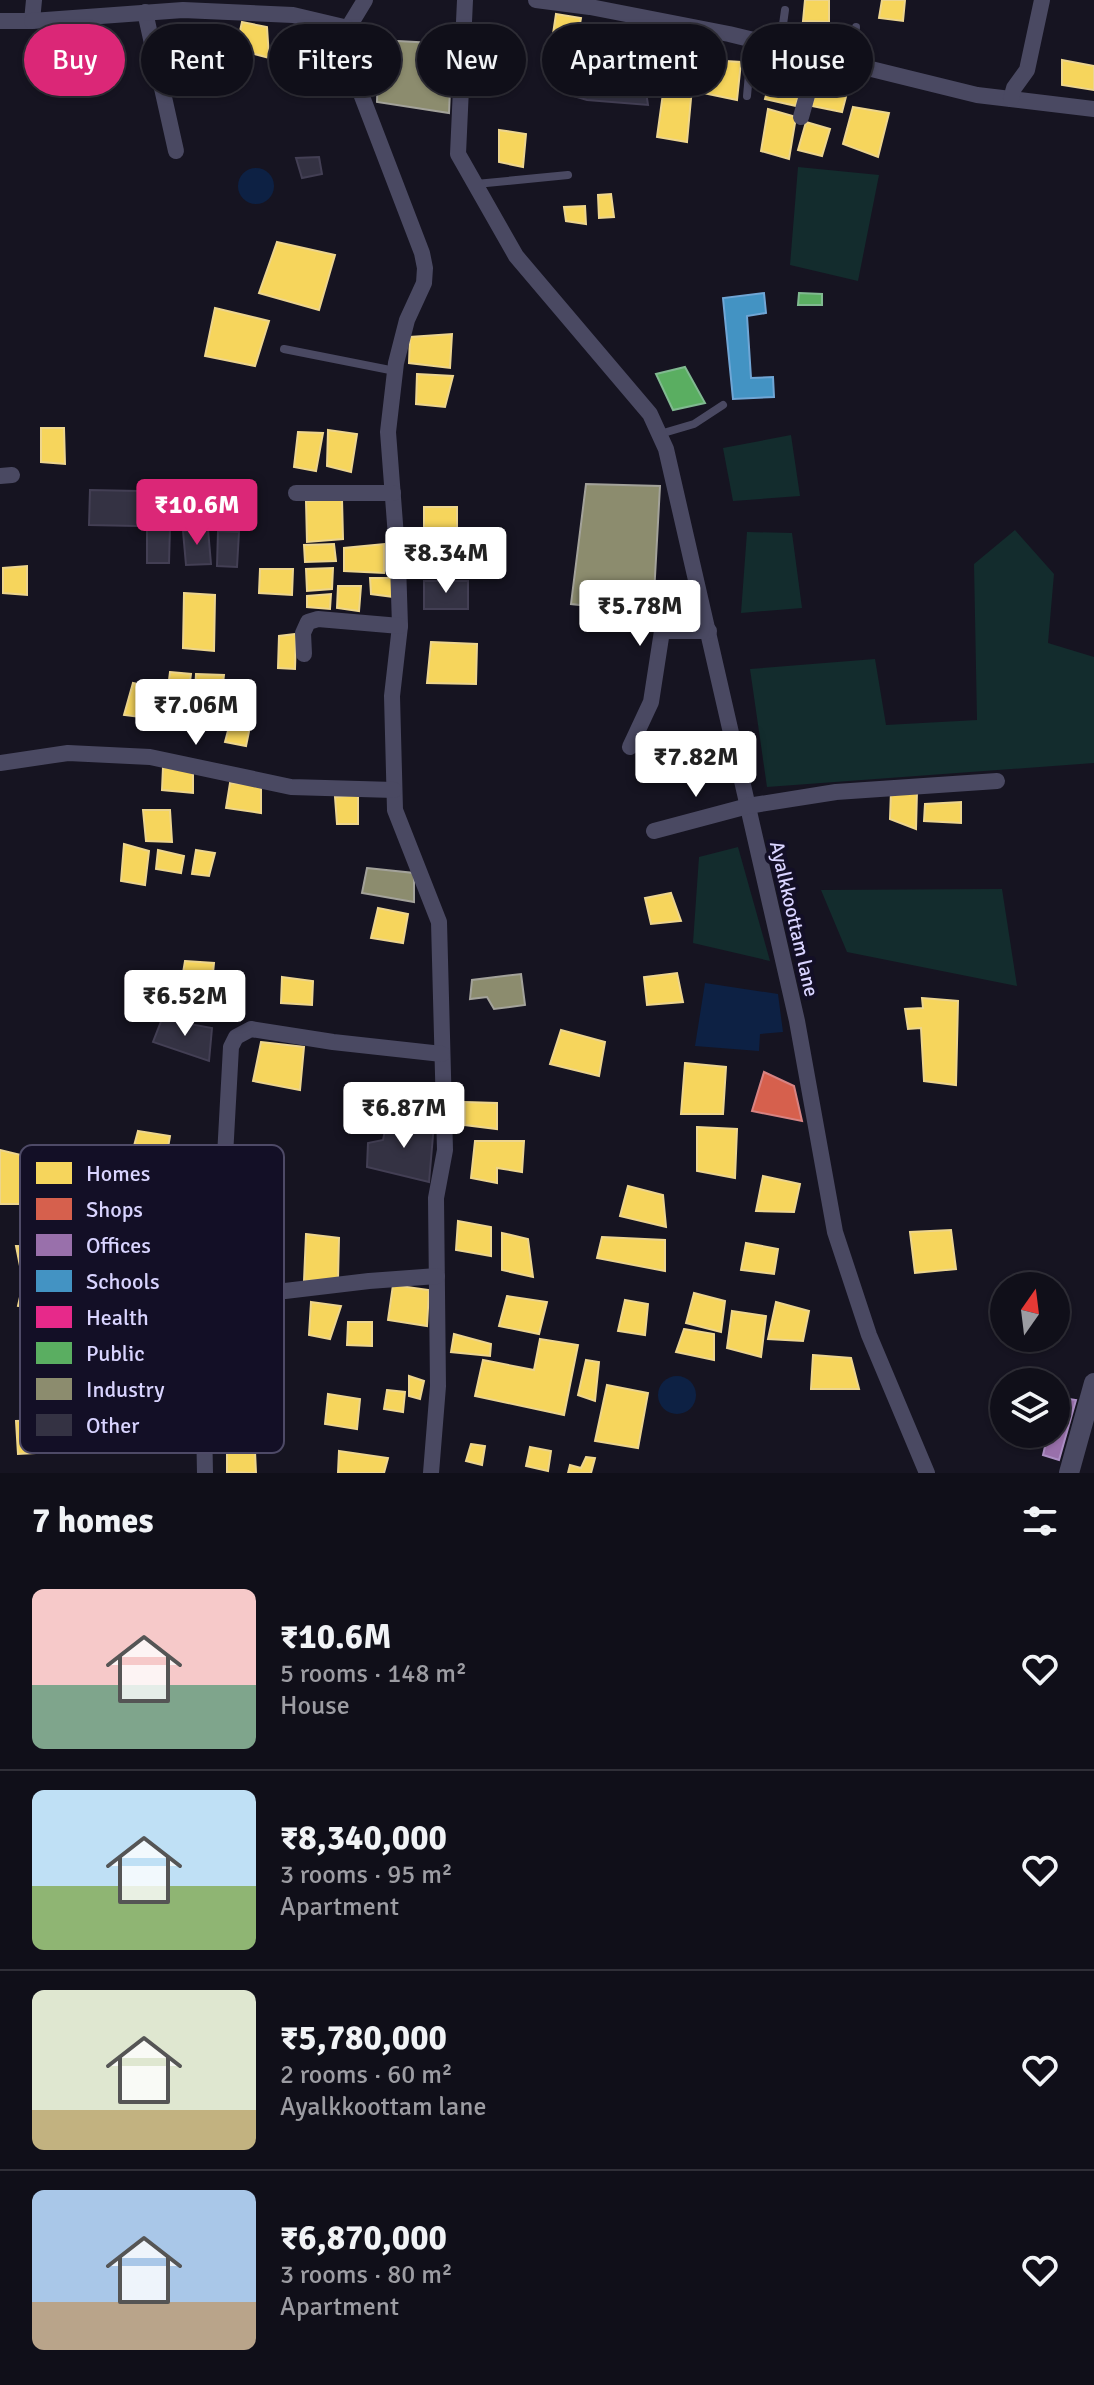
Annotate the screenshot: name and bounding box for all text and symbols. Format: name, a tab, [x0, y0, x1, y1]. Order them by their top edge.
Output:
chip: Buy	[24, 24, 125, 96]
chip: Rent	[141, 24, 253, 96]
chip: Filters	[269, 24, 401, 96]
chip: New	[417, 24, 526, 96]
chip: Apartment	[542, 24, 726, 96]
chip: House	[742, 24, 873, 96]
pin: ₹10.6M	[132, 479, 262, 547]
text: ₹10.6M	[154, 489, 240, 521]
pin: ₹8.34M	[381, 527, 511, 595]
text: ₹8.34M	[403, 537, 489, 569]
pin: ₹5.78M	[575, 580, 705, 648]
text: ₹5.78M	[597, 590, 683, 622]
pin: ₹7.06M	[131, 679, 261, 747]
text: ₹7.06M	[153, 689, 239, 721]
pin: ₹7.82M	[631, 731, 761, 799]
text: ₹7.82M	[653, 741, 739, 773]
street label: Ayalkkoottam lane	[764, 839, 824, 999]
pin: ₹6.52M	[120, 970, 250, 1038]
text: ₹6.52M	[142, 980, 228, 1012]
pin: ₹6.87M	[339, 1082, 469, 1150]
text: ₹6.87M	[361, 1092, 447, 1124]
legend	[20, 1145, 284, 1453]
text: Homes	[86, 1160, 150, 1187]
text: Shops	[86, 1196, 143, 1223]
text: Offices	[86, 1232, 151, 1259]
text: Schools	[86, 1268, 160, 1295]
north arrow	[990, 1272, 1070, 1352]
map controls	[990, 1272, 1070, 1448]
text: Health	[86, 1304, 149, 1331]
text: Public	[86, 1340, 145, 1367]
button: layers	[990, 1368, 1070, 1448]
text: Industry	[86, 1376, 165, 1403]
text: Other	[86, 1412, 139, 1439]
icon: filters	[1018, 1499, 1062, 1543]
text: 7 homes	[32, 1500, 153, 1542]
text: ₹10.6M	[280, 1616, 392, 1658]
icon: home	[96, 1621, 192, 1717]
icon: heart	[1018, 1647, 1062, 1691]
text: 5 rooms · 148 m²	[280, 1658, 467, 1690]
text: House	[280, 1690, 350, 1722]
text: ₹8,340,000	[280, 1817, 447, 1859]
icon: home	[96, 1822, 192, 1918]
icon: heart	[1018, 1848, 1062, 1892]
text: 3 rooms · 95 m²	[280, 1859, 453, 1891]
text: Apartment	[280, 1891, 399, 1923]
text: ₹5,780,000	[280, 2017, 447, 2059]
icon: home	[96, 2022, 192, 2118]
icon: heart	[1018, 2048, 1062, 2092]
text: 2 rooms · 60 m²	[280, 2059, 453, 2091]
text: Ayalkkoottam lane	[280, 2091, 486, 2123]
text: ₹6,870,000	[280, 2217, 447, 2259]
icon: home	[96, 2222, 192, 2318]
icon: heart	[1018, 2248, 1062, 2292]
text: 3 rooms · 80 m²	[280, 2259, 453, 2291]
text: Apartment	[280, 2291, 399, 2323]

